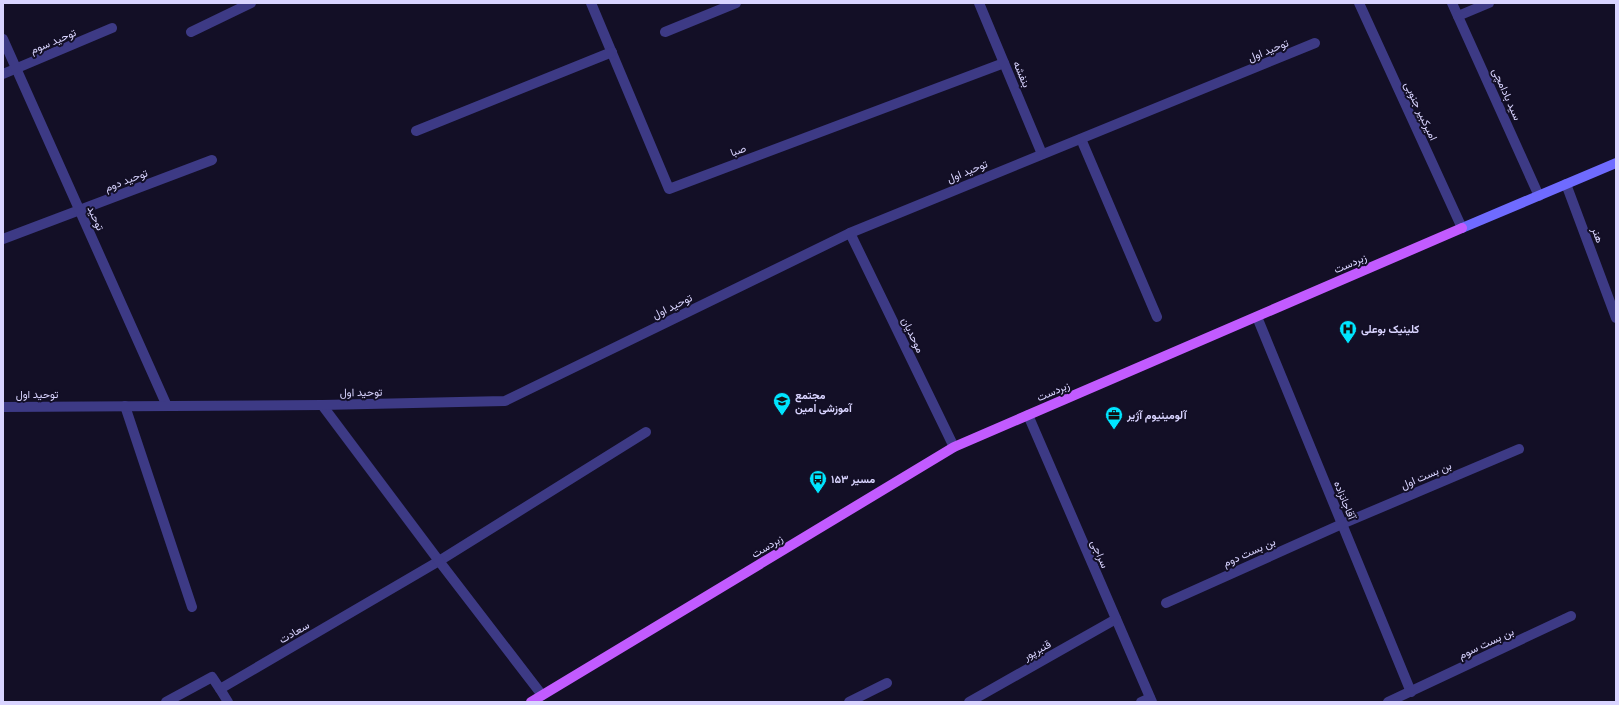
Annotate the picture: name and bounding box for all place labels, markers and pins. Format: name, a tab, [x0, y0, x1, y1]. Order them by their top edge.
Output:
hospital icon: کلینیک بوعلی	[1338, 319, 1358, 344]
place label: کلینیک بوعلی	[1361, 323, 1419, 336]
place label: مجتمع آموزشی امین	[795, 389, 853, 415]
school or university icon: مجتمع آموزشی امین	[772, 391, 792, 416]
office icon: آلومینیوم آژیر	[1104, 405, 1124, 430]
place label: آلومینیوم آژیر	[1126, 409, 1188, 423]
bus stop icon: مسیر ۱۵۳	[808, 469, 828, 494]
place label: مسیر ۱۵۳	[831, 473, 875, 486]

